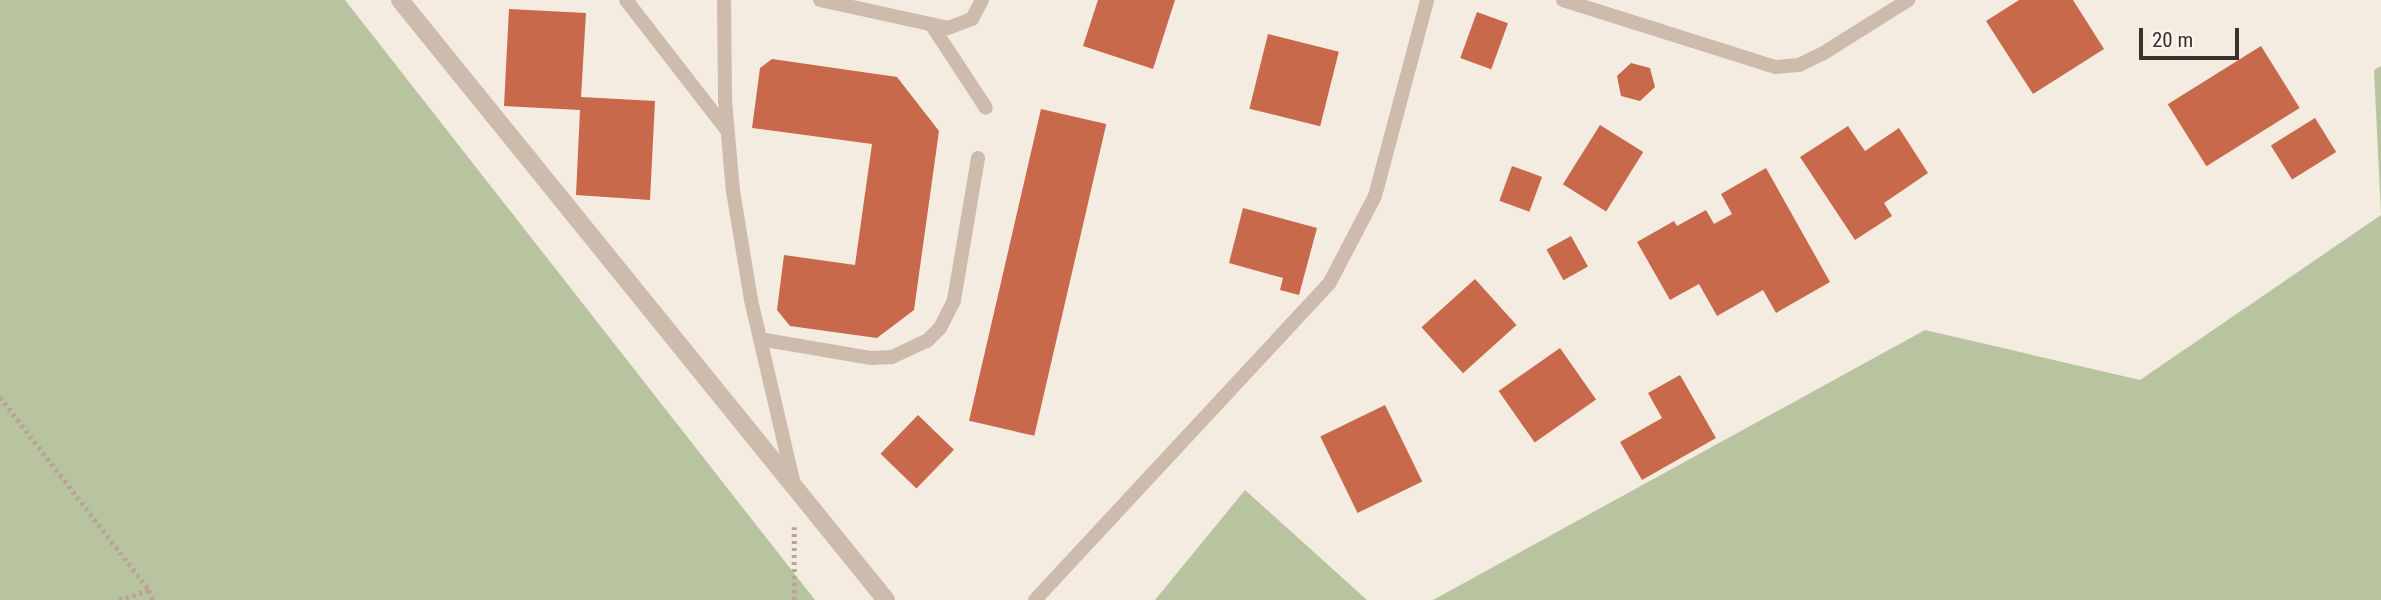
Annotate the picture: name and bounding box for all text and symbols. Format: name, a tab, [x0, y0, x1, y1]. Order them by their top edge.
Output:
scale bar	[2143, 14, 2243, 58]
text: 20 m	[2152, 28, 2193, 52]

